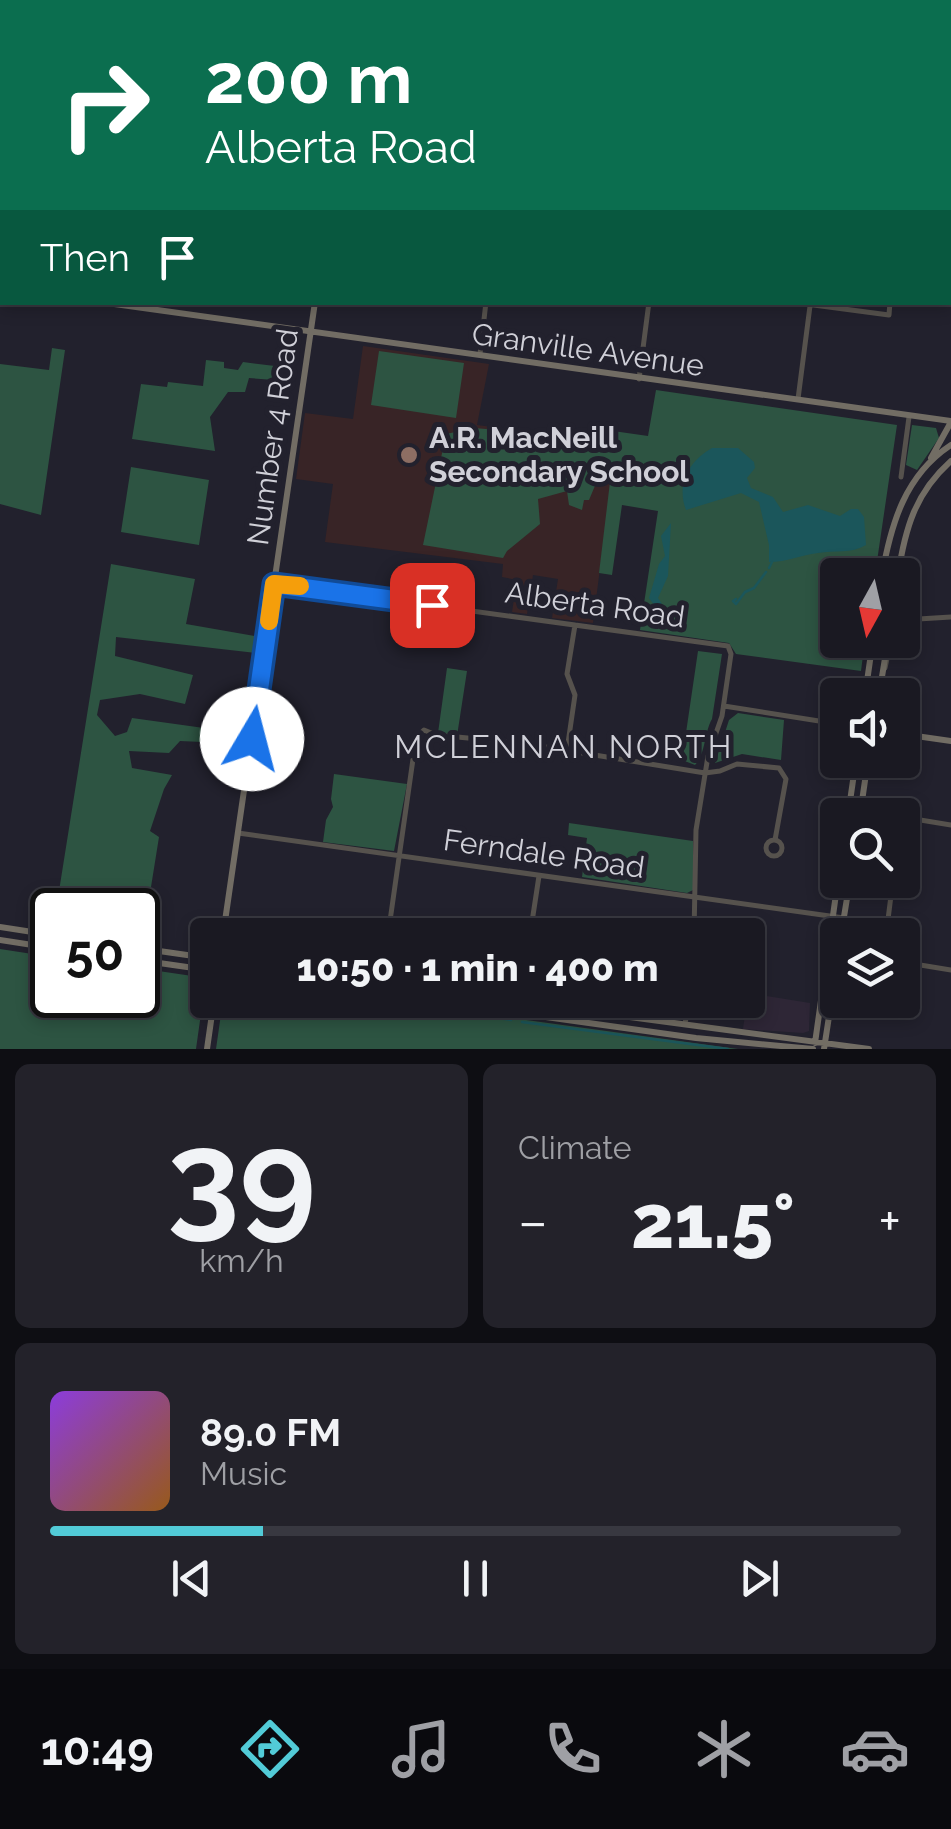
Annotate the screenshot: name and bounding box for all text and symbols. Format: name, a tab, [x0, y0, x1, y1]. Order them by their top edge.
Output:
text: 200 m	[205, 37, 412, 119]
icon: right	[40, 40, 170, 170]
text: Alberta Road	[205, 121, 477, 174]
icon: arrive	[150, 230, 205, 285]
text: Then	[40, 235, 130, 280]
street label: Granville Avenue	[470, 316, 706, 383]
street label: Number 4 Road	[240, 326, 305, 547]
place label: A.R. MacNeill Secondary School	[429, 420, 689, 489]
marker: A.R. MacNeill Secondary School	[398, 444, 420, 466]
north arrow	[820, 558, 920, 658]
map controls	[820, 558, 920, 1018]
pin	[390, 563, 475, 648]
street label: Alberta Road	[503, 575, 687, 634]
icon: arrive	[405, 578, 460, 633]
button: sound	[820, 678, 920, 778]
position arrow	[200, 687, 304, 791]
district label: MCLENNAN NORTH	[394, 728, 734, 765]
button: search	[820, 798, 920, 898]
street label: Ferndale Road	[441, 822, 647, 885]
speed limit sign: 50	[30, 888, 160, 1018]
button: layers	[820, 918, 920, 1018]
text: 10:50 · 1 min · 400 m	[296, 945, 659, 990]
text: 39	[167, 1101, 316, 1253]
text: Climate	[518, 1129, 632, 1166]
text: 21.5°	[631, 1177, 795, 1266]
text: −	[518, 1189, 548, 1254]
text: +	[878, 1189, 901, 1254]
text: km/h	[199, 1242, 284, 1279]
text: 89.0 FM	[200, 1410, 341, 1455]
text: Music	[200, 1455, 287, 1492]
icon: previous	[164, 1551, 219, 1606]
icon: pause	[448, 1551, 503, 1606]
icon: next	[732, 1551, 787, 1606]
icon: directions	[235, 1714, 305, 1784]
icon: music	[386, 1714, 456, 1784]
icon: phone	[538, 1714, 608, 1784]
icon: climate	[689, 1714, 759, 1784]
icon: car	[840, 1714, 910, 1784]
text: 10:49	[41, 1723, 154, 1776]

